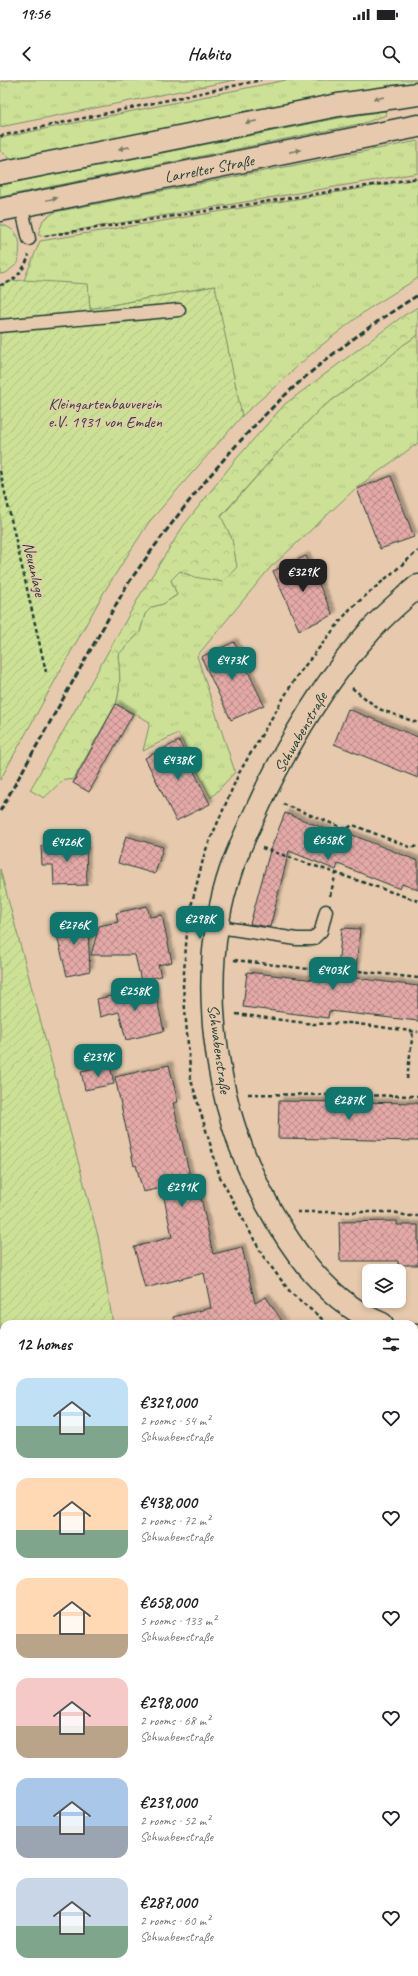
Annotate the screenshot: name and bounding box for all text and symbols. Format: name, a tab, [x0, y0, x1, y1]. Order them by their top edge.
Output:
text: 19:56	[20, 5, 50, 24]
icon: back	[16, 43, 38, 65]
text: Habito	[188, 43, 230, 65]
icon: search	[380, 43, 402, 65]
one-way arrow	[373, 96, 385, 102]
one-way arrow	[245, 119, 258, 125]
one-way arrow	[118, 145, 130, 151]
one-way arrow	[288, 147, 301, 153]
street label: Larrelter Straße	[163, 150, 257, 187]
one-way arrow	[46, 196, 58, 202]
park label: Kleingartenbauverein e.V. 1931 von Emden	[48, 394, 163, 432]
street label: Neuanlage	[18, 540, 50, 600]
pin: €329K	[275, 559, 331, 593]
text: €329K	[288, 564, 318, 580]
pin: €473K	[204, 647, 260, 681]
text: €473K	[217, 652, 247, 668]
street label: Schwabenstraße	[270, 687, 333, 776]
pin: €438K	[150, 747, 206, 781]
text: €438K	[163, 752, 193, 768]
pin: €658K	[300, 827, 356, 861]
pin: €426K	[39, 829, 95, 863]
text: €658K	[313, 832, 343, 848]
text: €426K	[52, 834, 82, 850]
pin: €298K	[172, 906, 228, 940]
text: €298K	[185, 911, 215, 927]
pin: €276K	[46, 912, 102, 946]
text: €276K	[59, 917, 89, 933]
pin: €403K	[305, 957, 361, 991]
text: €403K	[318, 962, 348, 978]
pin: €258K	[107, 978, 163, 1012]
text: €258K	[120, 983, 150, 999]
street label: Schwabenstraße	[203, 1003, 235, 1097]
pin: €239K	[70, 1044, 126, 1078]
text: €239K	[83, 1049, 113, 1065]
pin: €287K	[321, 1087, 377, 1121]
text: €287K	[334, 1092, 364, 1108]
pin: €291K	[154, 1174, 210, 1208]
text: €291K	[167, 1179, 197, 1195]
map controls	[362, 1264, 406, 1308]
button: layers	[362, 1264, 406, 1308]
icon: filters	[380, 1333, 402, 1355]
text: 12 homes	[16, 1334, 72, 1355]
text: €329,000	[140, 1392, 197, 1413]
icon: home	[48, 1394, 96, 1442]
icon: heart	[380, 1407, 402, 1429]
text: 2 rooms · 54 m²	[140, 1413, 210, 1429]
text: Schwabenstraße	[140, 1429, 213, 1445]
text: €438,000	[140, 1492, 197, 1513]
icon: home	[48, 1494, 96, 1542]
icon: heart	[380, 1507, 402, 1529]
text: 2 rooms · 72 m²	[140, 1513, 210, 1529]
text: Schwabenstraße	[140, 1529, 213, 1545]
text: €658,000	[140, 1592, 197, 1613]
icon: home	[48, 1594, 96, 1642]
icon: heart	[380, 1607, 402, 1629]
text: 5 rooms · 133 m²	[140, 1613, 216, 1629]
text: Schwabenstraße	[140, 1629, 213, 1645]
text: €298,000	[140, 1692, 197, 1713]
icon: home	[48, 1694, 96, 1742]
icon: heart	[380, 1707, 402, 1729]
text: 2 rooms · 68 m²	[140, 1713, 210, 1729]
text: Schwabenstraße	[140, 1729, 213, 1745]
text: €239,000	[140, 1792, 197, 1813]
icon: home	[48, 1794, 96, 1842]
icon: heart	[380, 1807, 402, 1829]
text: 2 rooms · 52 m²	[140, 1813, 210, 1829]
text: Schwabenstraße	[140, 1829, 213, 1845]
text: €287,000	[140, 1892, 197, 1913]
icon: home	[48, 1894, 96, 1942]
icon: heart	[380, 1907, 402, 1929]
text: 2 rooms · 60 m²	[140, 1913, 210, 1929]
text: Schwabenstraße	[140, 1929, 213, 1945]

